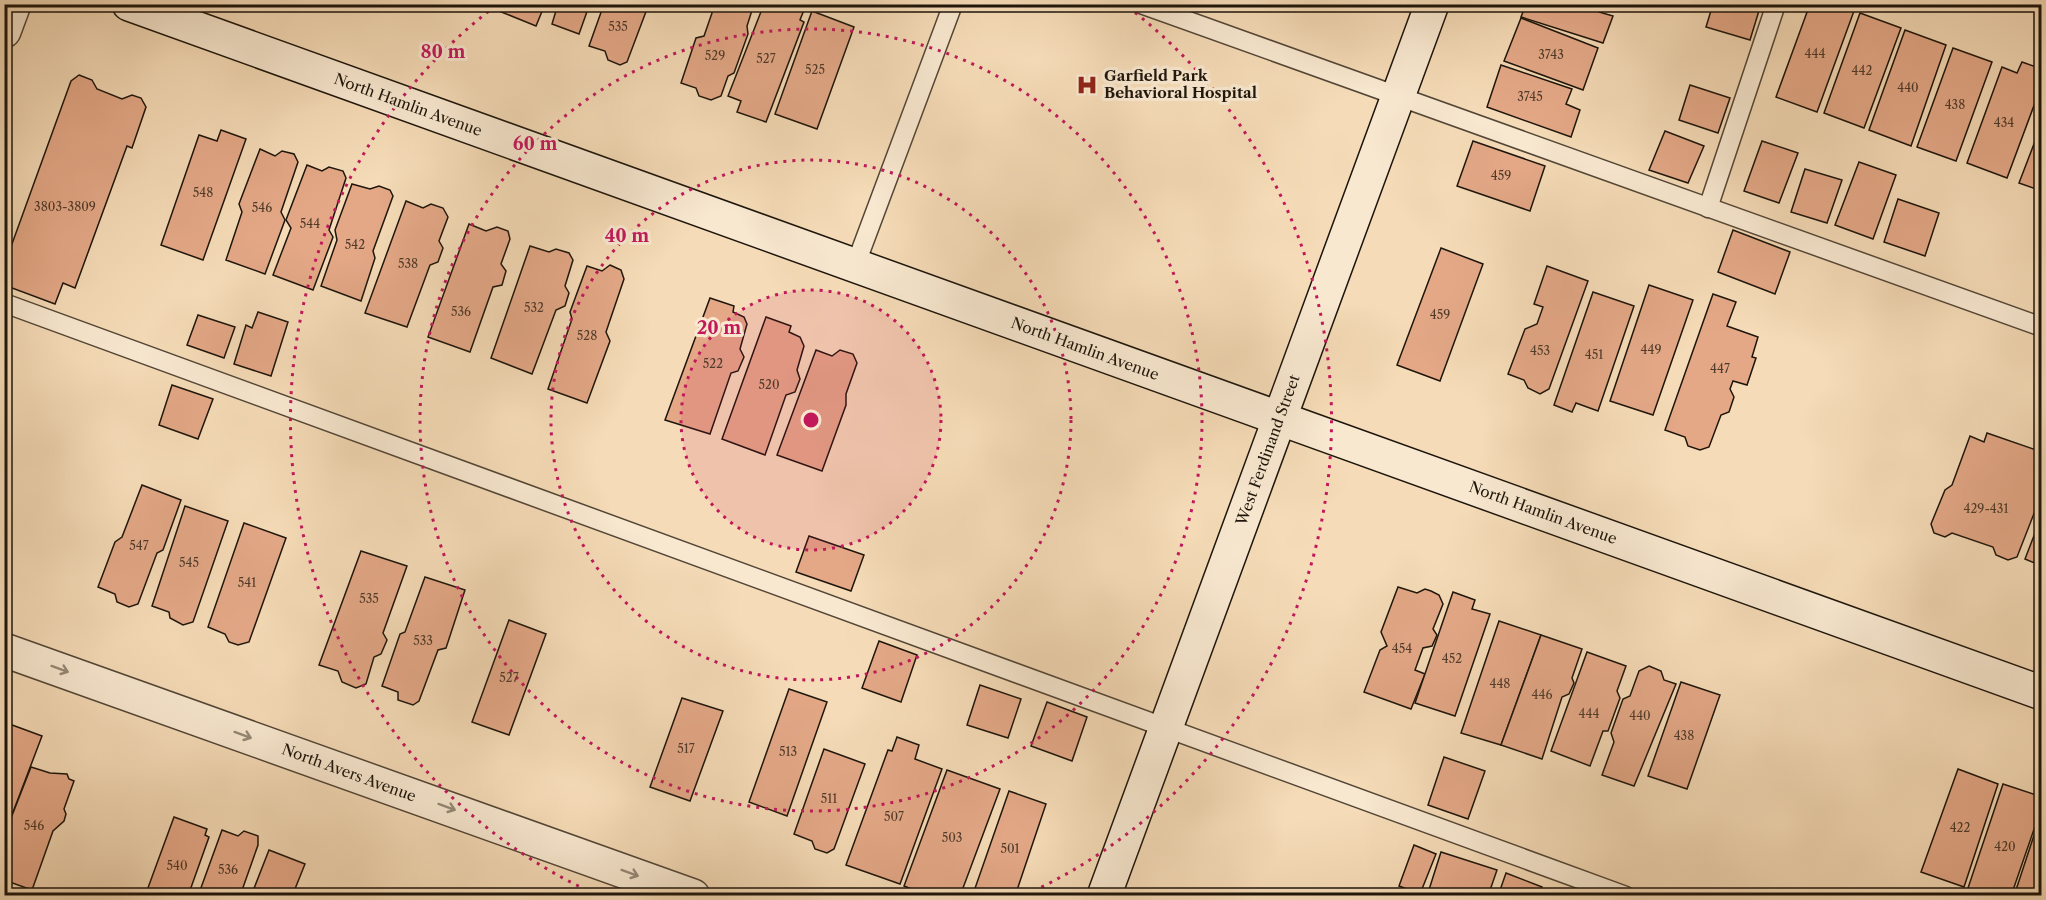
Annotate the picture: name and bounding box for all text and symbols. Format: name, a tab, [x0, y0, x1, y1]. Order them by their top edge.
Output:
house number: 535	[608, 19, 628, 34]
text: 80 m	[420, 41, 466, 63]
house number: 444	[1805, 46, 1825, 61]
house number: 3743	[1538, 47, 1564, 62]
house number: 529	[705, 48, 725, 63]
house number: 527	[756, 51, 776, 66]
house number: 525	[805, 62, 825, 77]
house number: 442	[1852, 63, 1872, 78]
place label: Garfield Park Behavioral Hospital	[1104, 66, 1257, 102]
street label: North Hamlin Avenue	[332, 69, 485, 140]
hospital icon: Garfield Park Behavioral Hospital	[1075, 73, 1099, 97]
house number: 440	[1897, 80, 1919, 95]
house number: 3745	[1517, 89, 1543, 104]
house number: 438	[1945, 97, 1965, 112]
house number: 434	[1994, 115, 2014, 130]
text: 60 m	[513, 133, 557, 155]
house number: 459	[1491, 168, 1511, 183]
house number: 548	[193, 185, 213, 200]
house number: 3803-3809	[34, 199, 96, 214]
house number: 546	[252, 200, 272, 215]
house number: 544	[300, 216, 320, 231]
text: 40 m	[605, 225, 649, 247]
house number: 542	[345, 237, 365, 252]
house number: 538	[398, 256, 418, 271]
house number: 532	[524, 300, 544, 315]
house number: 536	[451, 304, 471, 319]
house number: 459	[1430, 307, 1450, 322]
street label: North Hamlin Avenue	[1009, 313, 1162, 384]
text: 20 m	[697, 317, 741, 339]
house number: 528	[577, 328, 597, 343]
house number: 449	[1641, 342, 1661, 357]
house number: 453	[1530, 343, 1550, 358]
house number: 451	[1585, 347, 1603, 362]
house number: 522	[703, 356, 723, 371]
house number: 447	[1710, 361, 1730, 376]
street label: West Ferdinand Street	[1231, 371, 1304, 529]
house number: 520	[758, 377, 780, 392]
centre of rings	[801, 410, 821, 430]
street label: North Hamlin Avenue	[1467, 477, 1620, 548]
house number: 429-431	[1964, 501, 2008, 516]
house number: 547	[129, 538, 149, 553]
house number: 545	[179, 555, 199, 570]
house number: 541	[238, 575, 256, 590]
house number: 535	[359, 591, 379, 606]
house number: 533	[413, 633, 433, 648]
house number: 454	[1392, 641, 1412, 656]
house number: 452	[1442, 651, 1462, 666]
one-way arrow	[50, 665, 68, 676]
house number: 527	[499, 670, 519, 685]
house number: 448	[1490, 676, 1510, 691]
house number: 446	[1532, 687, 1552, 702]
house number: 444	[1579, 706, 1599, 721]
house number: 440	[1629, 708, 1651, 723]
house number: 438	[1674, 728, 1694, 743]
one-way arrow	[233, 730, 252, 741]
street label: North Avers Avenue	[279, 739, 419, 806]
house number: 517	[677, 741, 695, 756]
house number: 513	[779, 744, 797, 759]
house number: 511	[821, 791, 837, 806]
one-way arrow	[437, 803, 456, 814]
house number: 507	[884, 809, 904, 824]
house number: 546	[24, 818, 44, 833]
house number: 422	[1950, 820, 1970, 835]
house number: 503	[942, 830, 962, 845]
house number: 420	[1994, 839, 2016, 854]
house number: 501	[1000, 841, 1020, 856]
house number: 540	[166, 858, 188, 873]
house number: 536	[218, 862, 238, 877]
one-way arrow	[620, 869, 639, 880]

